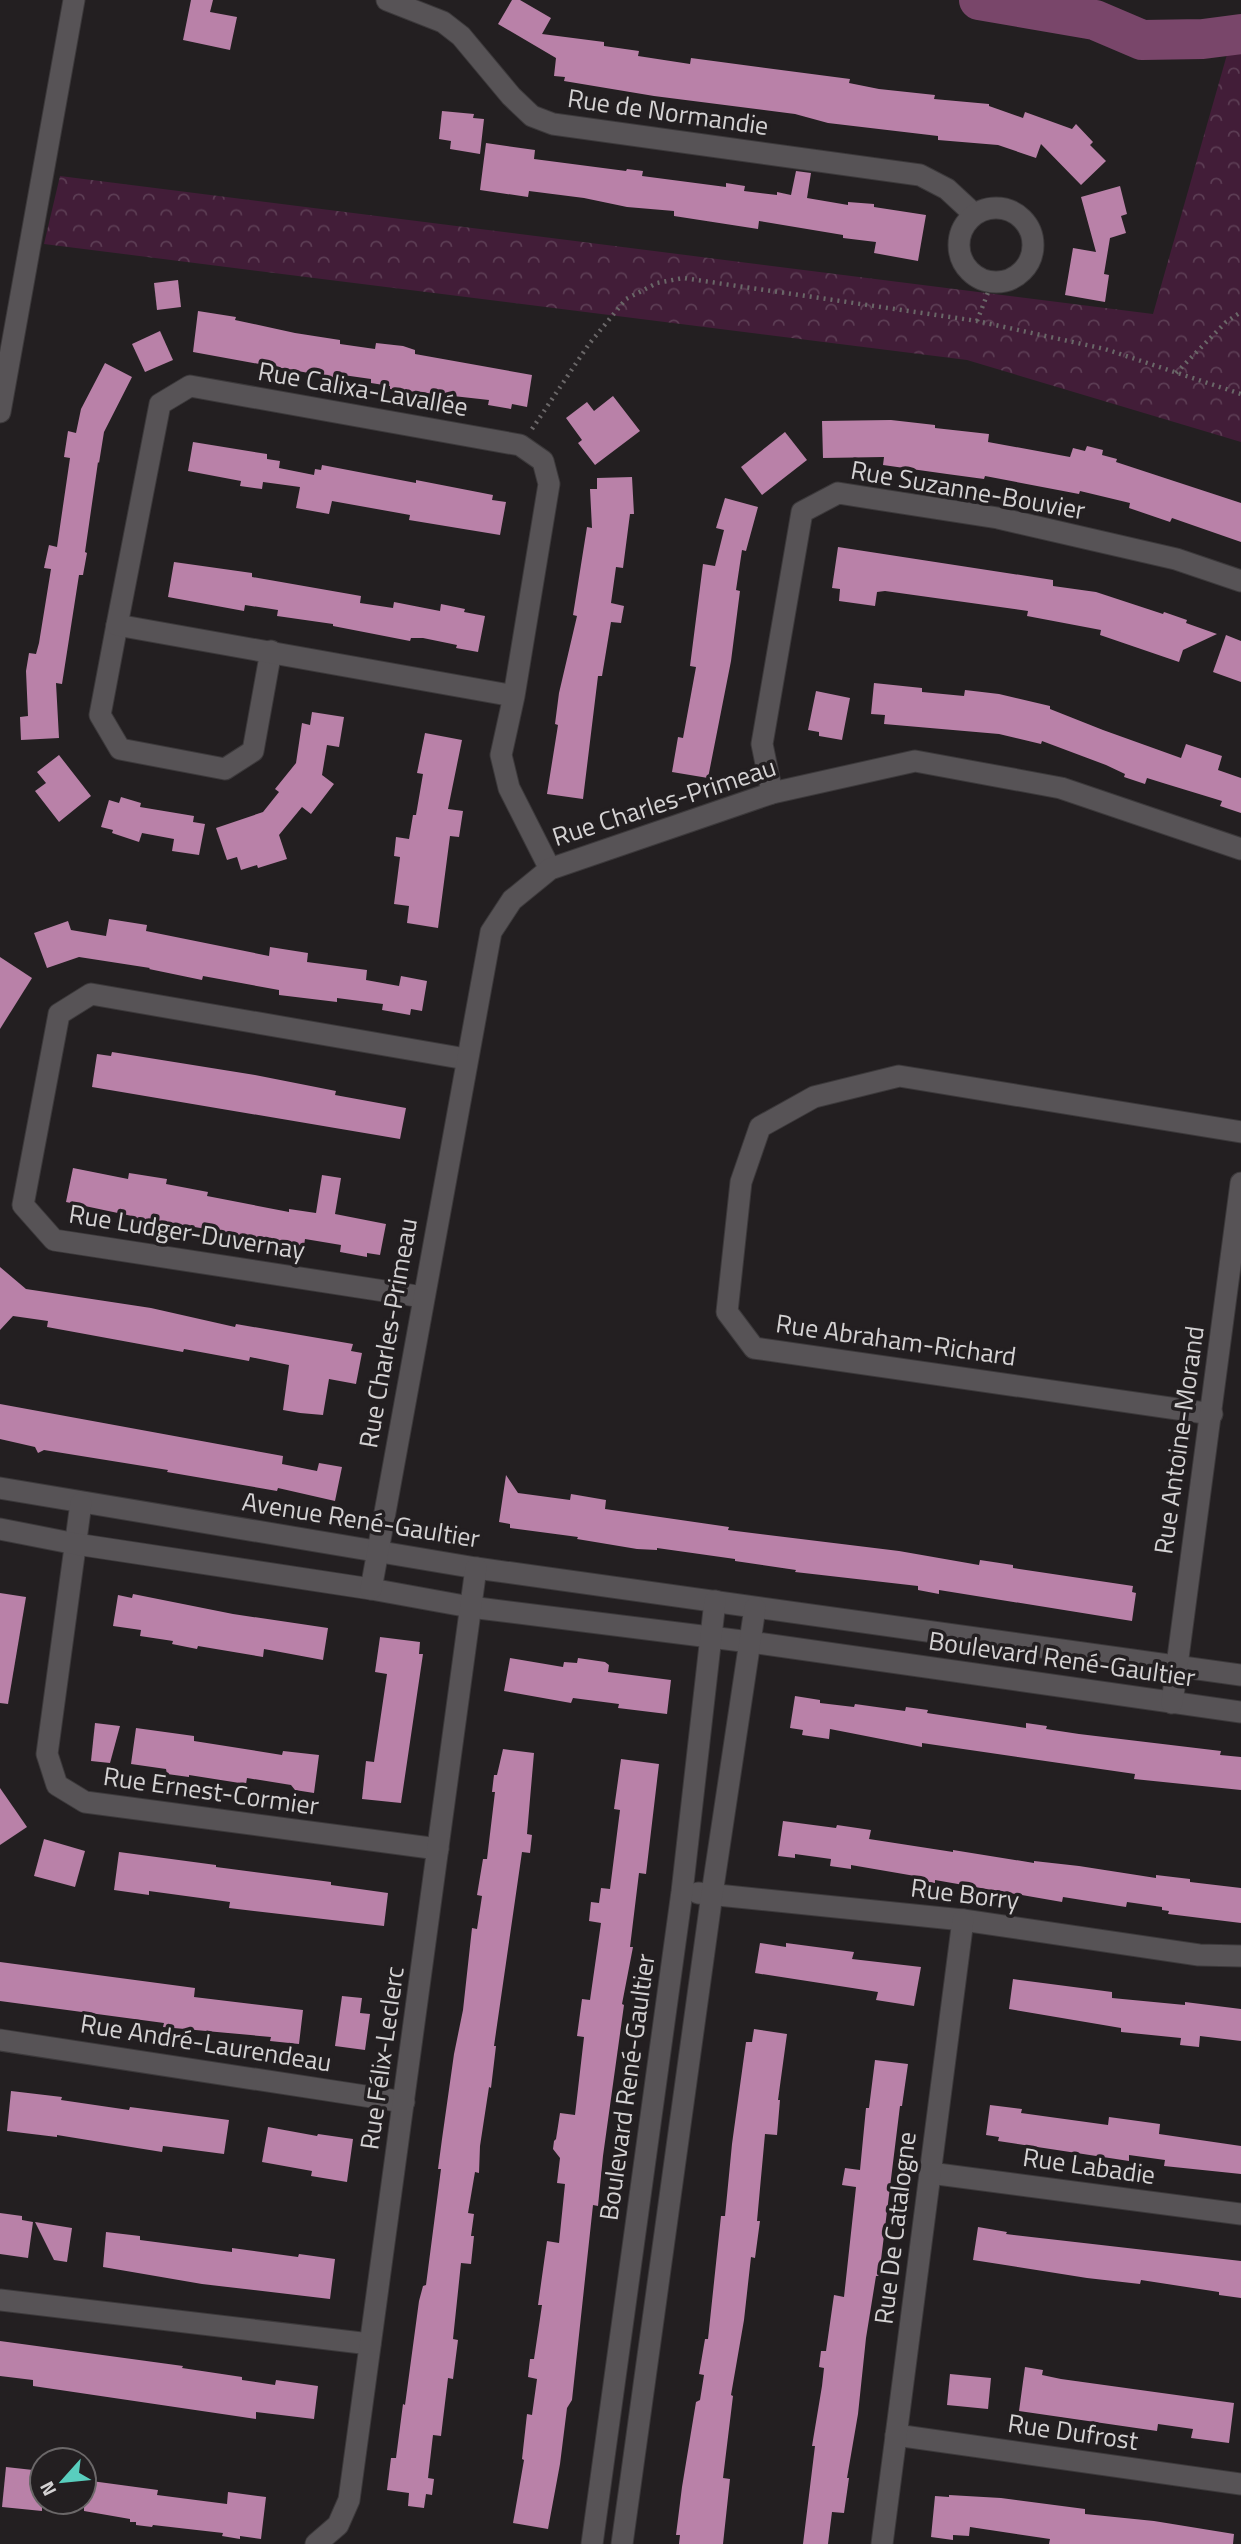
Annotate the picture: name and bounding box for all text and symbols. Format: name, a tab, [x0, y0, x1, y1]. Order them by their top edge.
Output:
street label: Rue de Normandie	[565, 78, 771, 145]
street label: Rue Calixa-Lavallée	[255, 351, 471, 426]
street label: Rue Suzanne-Bouvier	[848, 450, 1089, 529]
street label: Rue Charles-Primeau	[547, 747, 781, 856]
street label: Rue Ludger-Duvernay	[66, 1194, 308, 1269]
street label: Rue Charles-Primeau	[348, 1215, 427, 1451]
street label: Rue Abraham-Richard	[773, 1303, 1019, 1376]
street label: Rue Antoine-Morand	[1143, 1323, 1214, 1557]
street label: Avenue René-Gaultier	[239, 1481, 483, 1558]
street label: Boulevard René-Gaultier	[926, 1620, 1198, 1697]
street label: Rue Ernest-Cormier	[101, 1756, 321, 1825]
street label: Rue Borry	[909, 1868, 1021, 1919]
street label: Boulevard René-Gaultier	[588, 1951, 665, 2223]
street label: Rue Félix-Leclerc	[349, 1964, 414, 2152]
street label: Rue André-Laurendeau	[78, 2003, 335, 2082]
street label: Rue De Catalogne	[863, 2129, 926, 2326]
street label: Rue Labadie	[1020, 2137, 1158, 2194]
street label: Rue Dufrost	[1005, 2403, 1141, 2460]
north arrow	[28, 2446, 98, 2516]
text: N	[31, 2476, 63, 2501]

